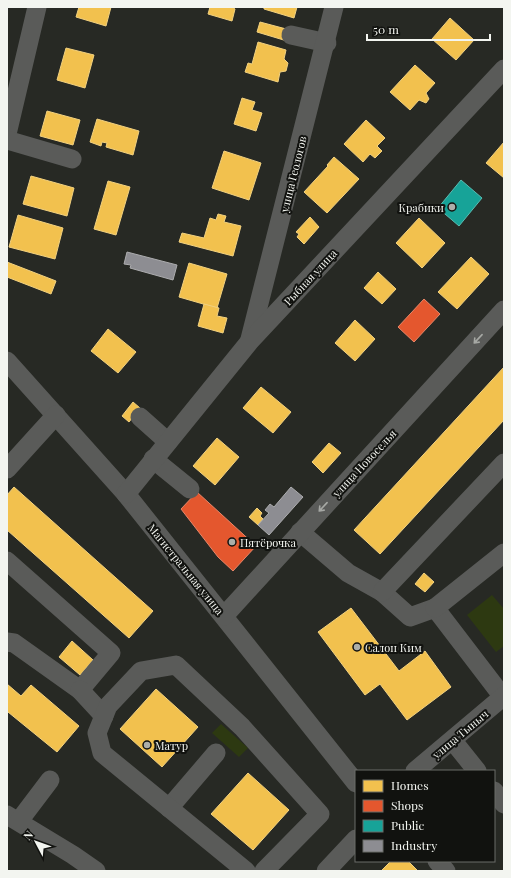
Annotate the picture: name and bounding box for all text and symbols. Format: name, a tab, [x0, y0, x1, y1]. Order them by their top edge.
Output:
scale bar	[367, 16, 490, 42]
text: 50 m	[373, 21, 399, 37]
street label: улица Геологов	[276, 134, 310, 215]
place label: Крабики	[399, 200, 444, 215]
marker: Крабики	[447, 202, 457, 212]
street label: Рыбная улица	[280, 245, 340, 308]
one-way arrow	[473, 334, 482, 344]
street label: улица Новоселья	[328, 426, 399, 501]
one-way arrow	[319, 502, 328, 512]
street label: Магистральная улица	[145, 520, 228, 618]
place label: Пятёрочка	[240, 535, 296, 550]
marker: Пятёрочка	[227, 537, 237, 547]
place label: Салон Ким	[365, 640, 422, 655]
marker: Салон Ким	[352, 642, 362, 652]
street label: улица Тыныч	[428, 706, 491, 763]
place label: Матур	[155, 738, 188, 753]
marker: Матур	[142, 740, 152, 750]
legend	[355, 770, 495, 862]
text: Homes	[391, 777, 429, 793]
text: Shops	[391, 797, 423, 813]
text: Public	[391, 817, 425, 833]
north arrow	[16, 822, 56, 862]
text: N	[20, 827, 36, 843]
text: Industry	[391, 837, 437, 853]

